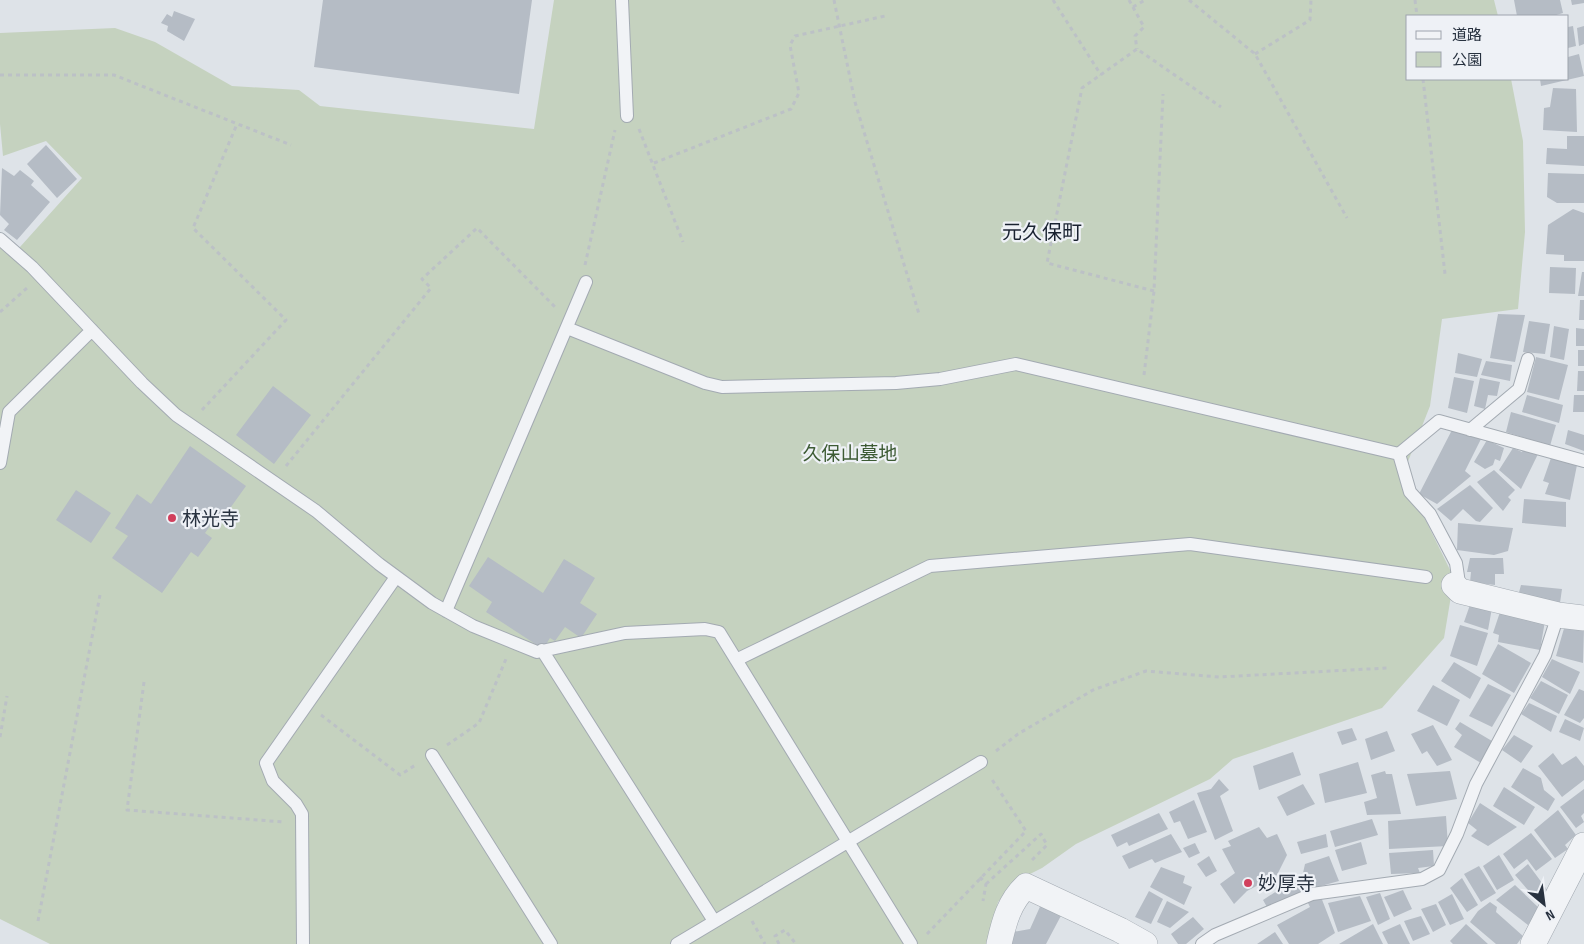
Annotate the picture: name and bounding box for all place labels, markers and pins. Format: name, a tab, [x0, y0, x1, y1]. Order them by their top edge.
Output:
place label: 林光寺	[182, 508, 239, 531]
marker: 林光寺	[166, 512, 178, 524]
place label: 妙厚寺	[1258, 873, 1315, 896]
marker: 妙厚寺	[1242, 877, 1254, 889]

